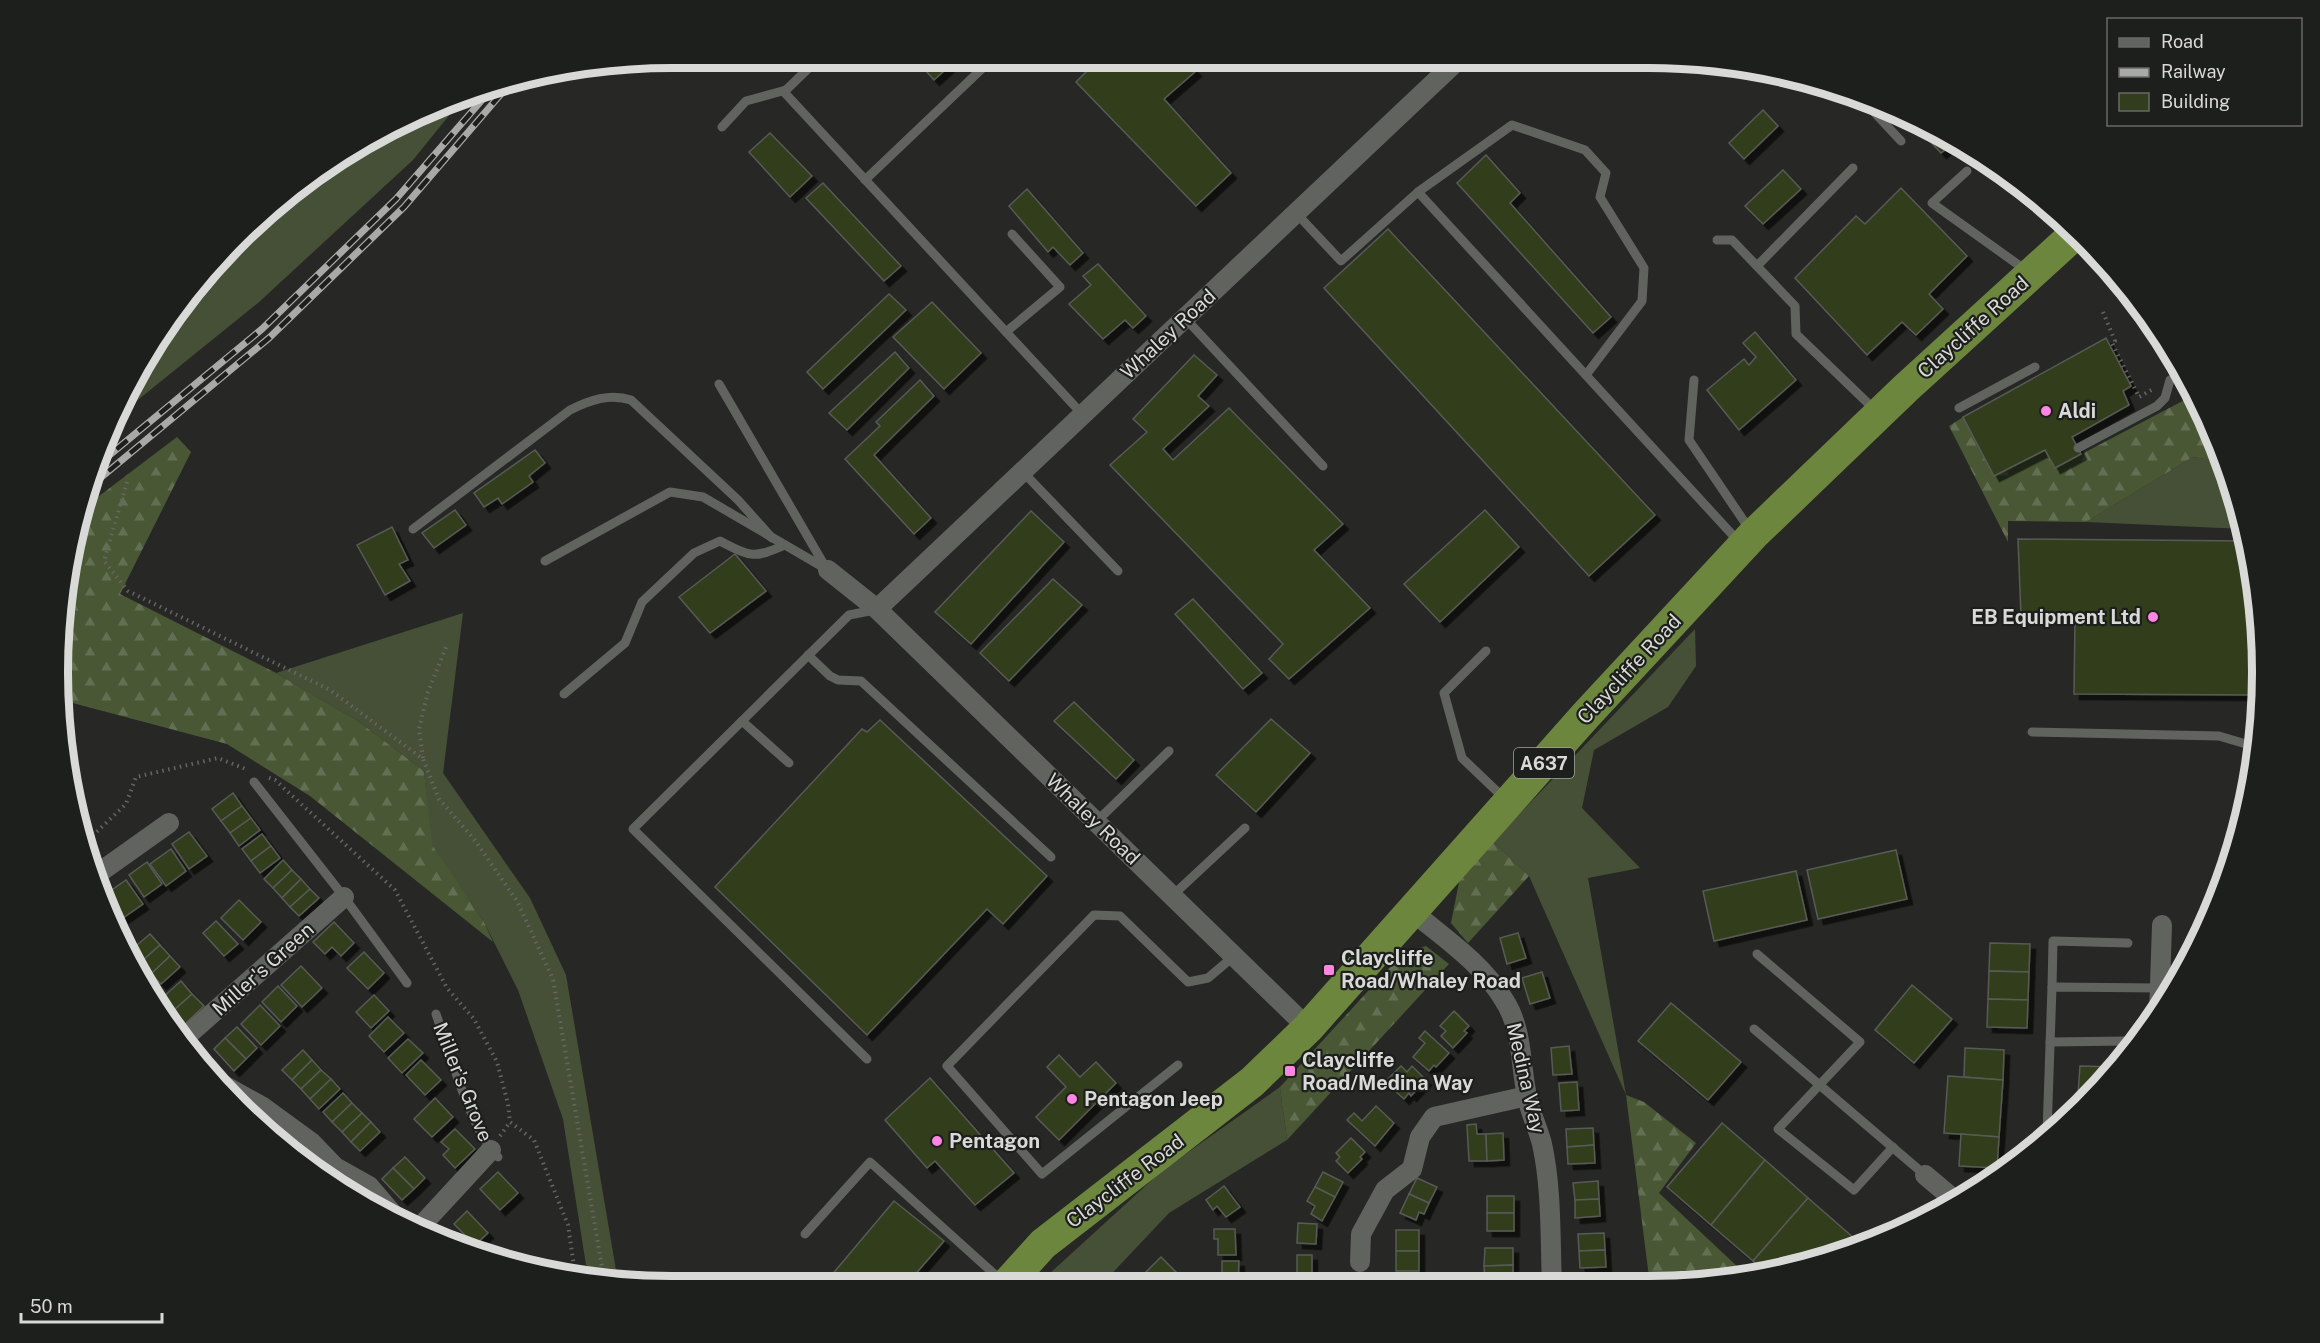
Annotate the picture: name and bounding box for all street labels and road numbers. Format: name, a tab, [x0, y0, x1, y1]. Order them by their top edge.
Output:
street label: Claycliffe Road	[1912, 271, 2034, 383]
street label: Whaley Road	[1115, 284, 1221, 384]
street label: Claycliffe Road	[1572, 609, 1686, 729]
road number: A637	[1514, 748, 1574, 778]
street label: Whaley Road	[1041, 768, 1145, 870]
street label: Miller's Green	[207, 917, 319, 1021]
street label: Miller's Grove	[428, 1019, 498, 1145]
street label: Medina Way	[1502, 1020, 1550, 1136]
street label: Claycliffe Road	[1061, 1129, 1189, 1233]

